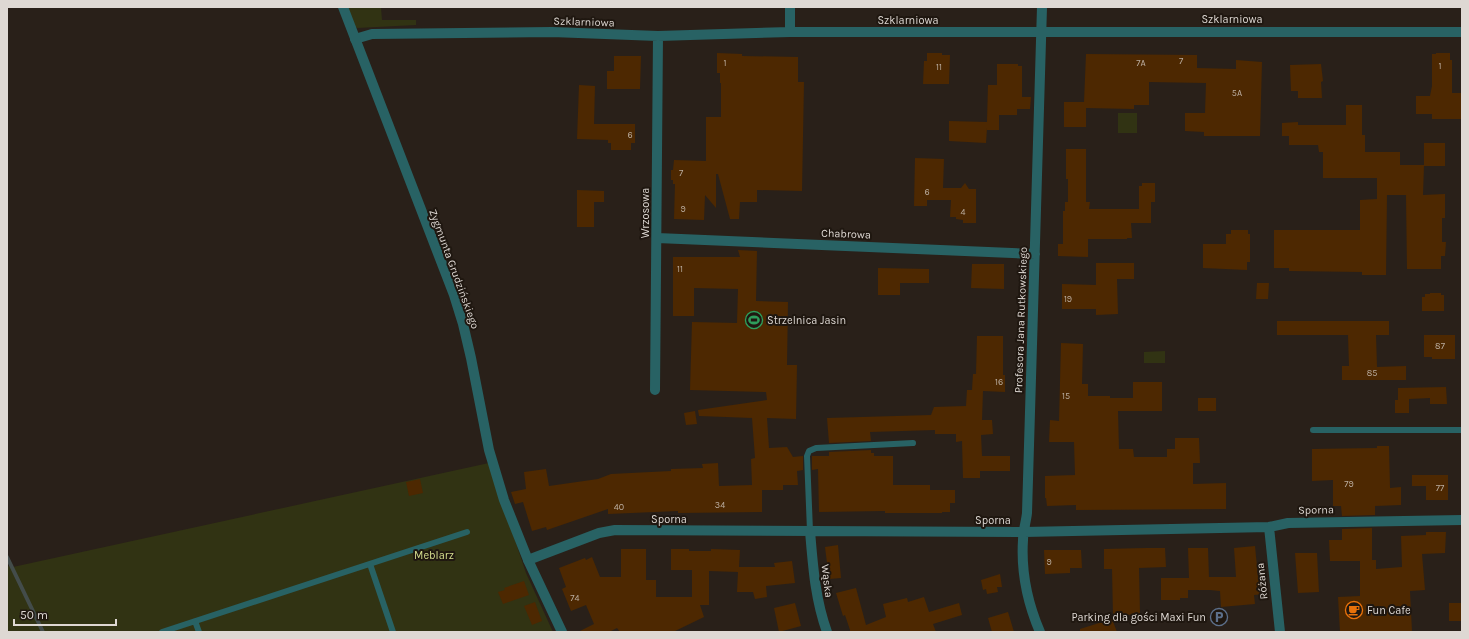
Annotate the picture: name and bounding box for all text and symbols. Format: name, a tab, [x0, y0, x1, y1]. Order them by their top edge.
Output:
street label: Szklarniowa	[1201, 13, 1263, 26]
street label: Szklarniowa	[553, 14, 615, 30]
street label: Szklarniowa	[877, 14, 939, 27]
house number: 7	[1179, 56, 1184, 66]
house number: 1	[724, 58, 727, 68]
house number: 7A	[1136, 58, 1146, 68]
house number: 1	[1439, 61, 1442, 71]
house number: 11	[936, 62, 942, 72]
house number: 5A	[1232, 88, 1242, 98]
house number: 6	[627, 130, 633, 140]
house number: 7	[679, 168, 684, 178]
house number: 6	[924, 187, 930, 197]
street label: Wrzosowa	[639, 188, 652, 238]
house number: 9	[680, 204, 686, 214]
street label: Zygmunta Grudzińskiego	[426, 207, 482, 331]
house number: 4	[960, 207, 966, 217]
street label: Chabrowa	[821, 227, 871, 241]
street label: Profesora Jana Rutkowskiego	[1012, 247, 1030, 393]
house number: 11	[677, 264, 683, 274]
house number: 19	[1064, 294, 1072, 304]
sports icon: Strzelnica Jasin	[744, 310, 764, 330]
place label: Strzelnica Jasin	[767, 314, 846, 327]
house number: 87	[1435, 341, 1446, 351]
house number: 85	[1367, 368, 1377, 378]
house number: 16	[995, 377, 1003, 387]
house number: 15	[1062, 391, 1070, 401]
house number: 79	[1344, 479, 1354, 489]
house number: 77	[1436, 483, 1445, 493]
house number: 34	[715, 500, 725, 510]
house number: 40	[614, 502, 624, 512]
street label: Sporna	[1298, 503, 1334, 517]
street label: Sporna	[651, 513, 687, 526]
street label: Sporna	[975, 514, 1011, 527]
park label: Meblarz	[414, 549, 454, 562]
house number: 9	[1046, 557, 1052, 567]
street label: Różana	[1254, 562, 1270, 600]
street label: Wąska	[819, 564, 835, 598]
house number: 74	[570, 593, 580, 603]
cafe icon: Fun Cafe	[1344, 600, 1364, 620]
scale bar	[14, 601, 116, 627]
place label: Fun Cafe	[1367, 604, 1411, 617]
parking icon: Parking dla gości Maxi Fun	[1209, 607, 1229, 627]
text: 50 m	[20, 608, 48, 622]
place label: Parking dla gości Maxi Fun	[1071, 611, 1206, 624]

